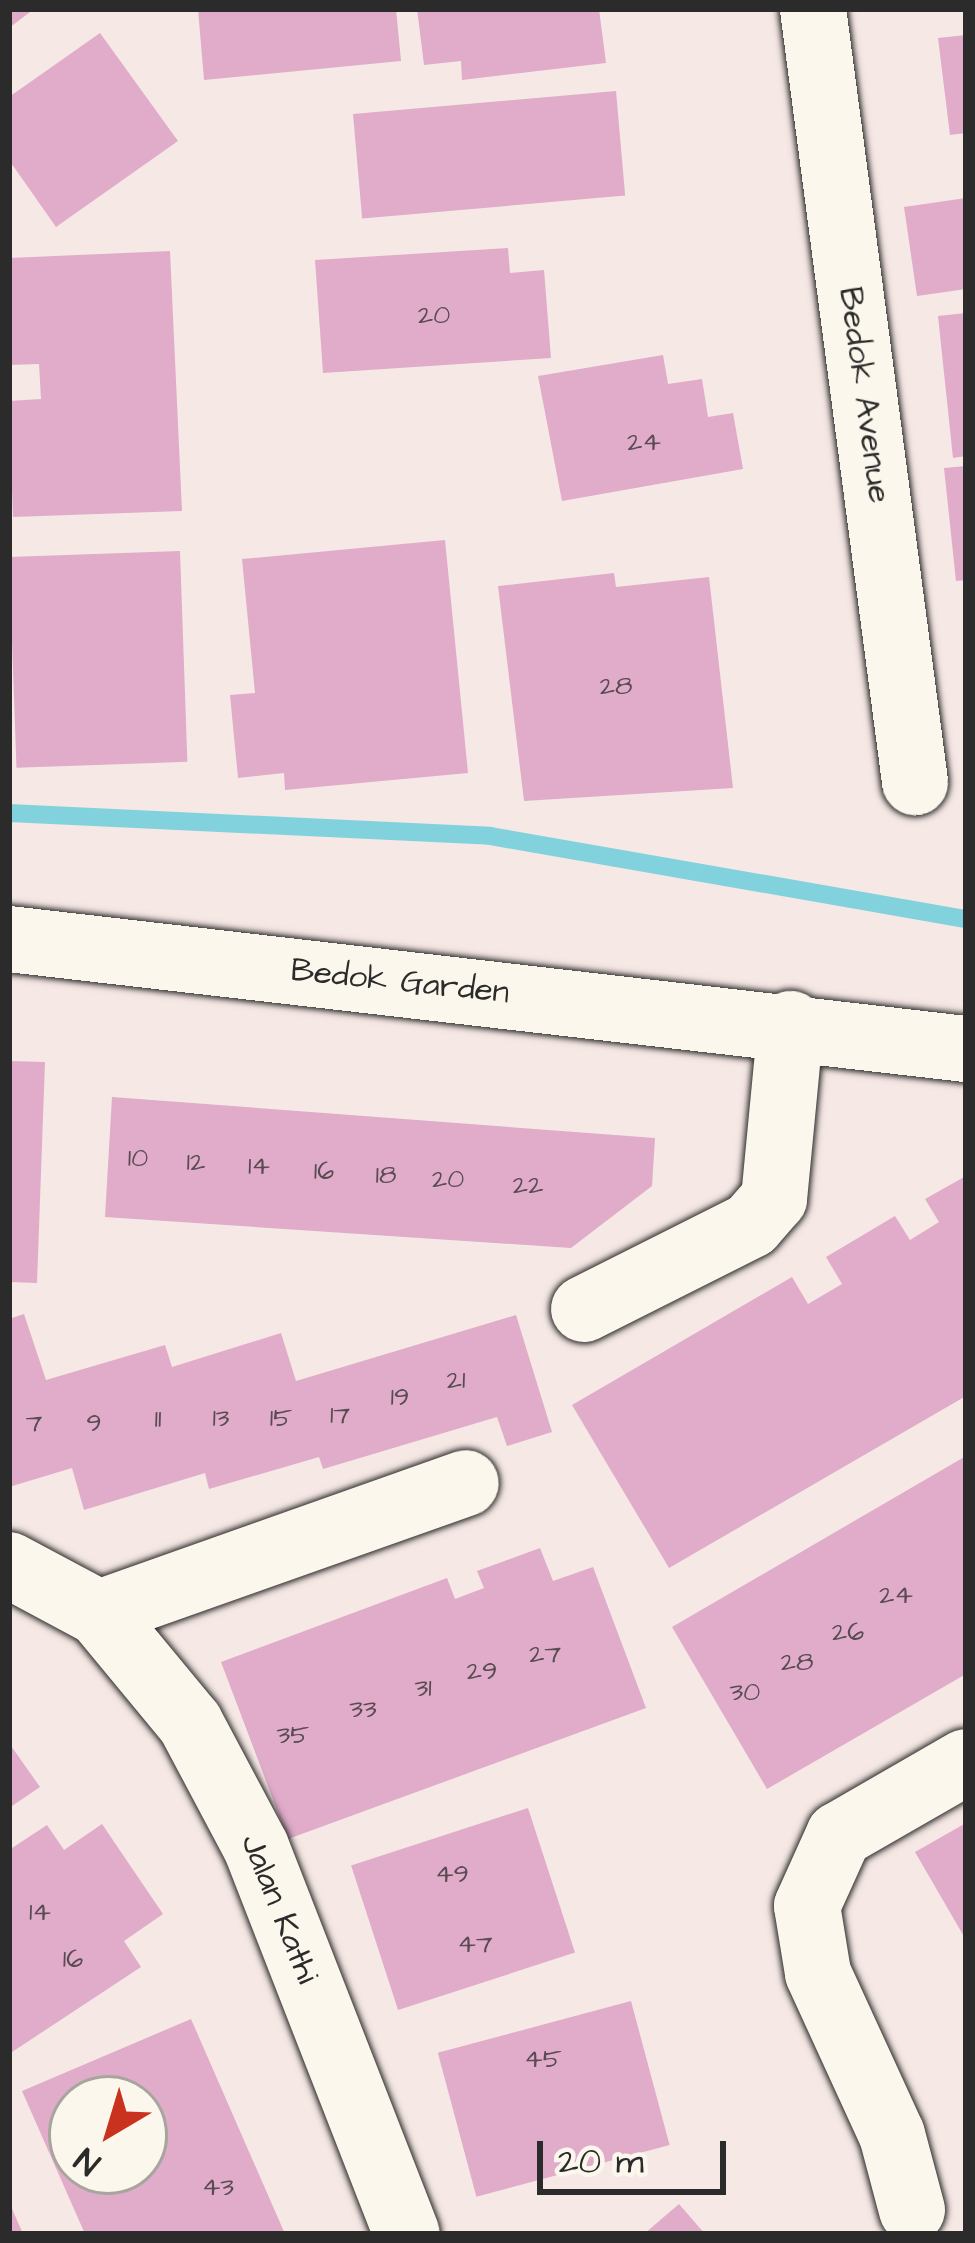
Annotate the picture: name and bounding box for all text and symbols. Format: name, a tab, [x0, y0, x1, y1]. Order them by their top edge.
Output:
street label: Bedok Avenue	[829, 285, 899, 505]
house number: 20	[418, 300, 450, 332]
house number: 24	[627, 427, 661, 459]
house number: 28	[600, 671, 632, 703]
street label: Bedok Garden	[289, 951, 511, 1013]
house number: 10	[128, 1143, 148, 1175]
house number: 12	[187, 1147, 205, 1179]
house number: 14	[248, 1151, 270, 1183]
house number: 16	[314, 1156, 334, 1188]
house number: 18	[376, 1160, 396, 1192]
house number: 20	[432, 1164, 464, 1196]
house number: 22	[513, 1170, 543, 1202]
house number: 21	[447, 1365, 465, 1397]
house number: 19	[391, 1382, 409, 1414]
house number: 17	[330, 1400, 350, 1432]
house number: 13	[212, 1403, 230, 1435]
house number: 15	[270, 1403, 292, 1435]
house number: 11	[155, 1404, 161, 1436]
house number: 7	[26, 1408, 42, 1440]
house number: 9	[86, 1408, 102, 1440]
house number: 24	[879, 1580, 913, 1612]
house number: 26	[832, 1617, 864, 1649]
house number: 27	[529, 1639, 561, 1671]
house number: 28	[781, 1647, 813, 1679]
house number: 29	[467, 1656, 497, 1688]
house number: 31	[414, 1673, 432, 1705]
house number: 30	[730, 1677, 760, 1709]
house number: 33	[349, 1694, 377, 1726]
house number: 35	[277, 1720, 309, 1752]
street label: Jalan Kathi	[231, 1829, 327, 1989]
house number: 49	[435, 1859, 469, 1891]
house number: 14	[29, 1897, 51, 1929]
house number: 47	[458, 1929, 492, 1961]
house number: 16	[63, 1944, 83, 1976]
house number: 45	[524, 2044, 562, 2076]
north arrow	[48, 2075, 168, 2195]
scale bar	[543, 2117, 732, 2191]
text: 20 m	[558, 2136, 644, 2187]
text: N	[65, 2137, 110, 2186]
house number: 43	[202, 2172, 234, 2204]

